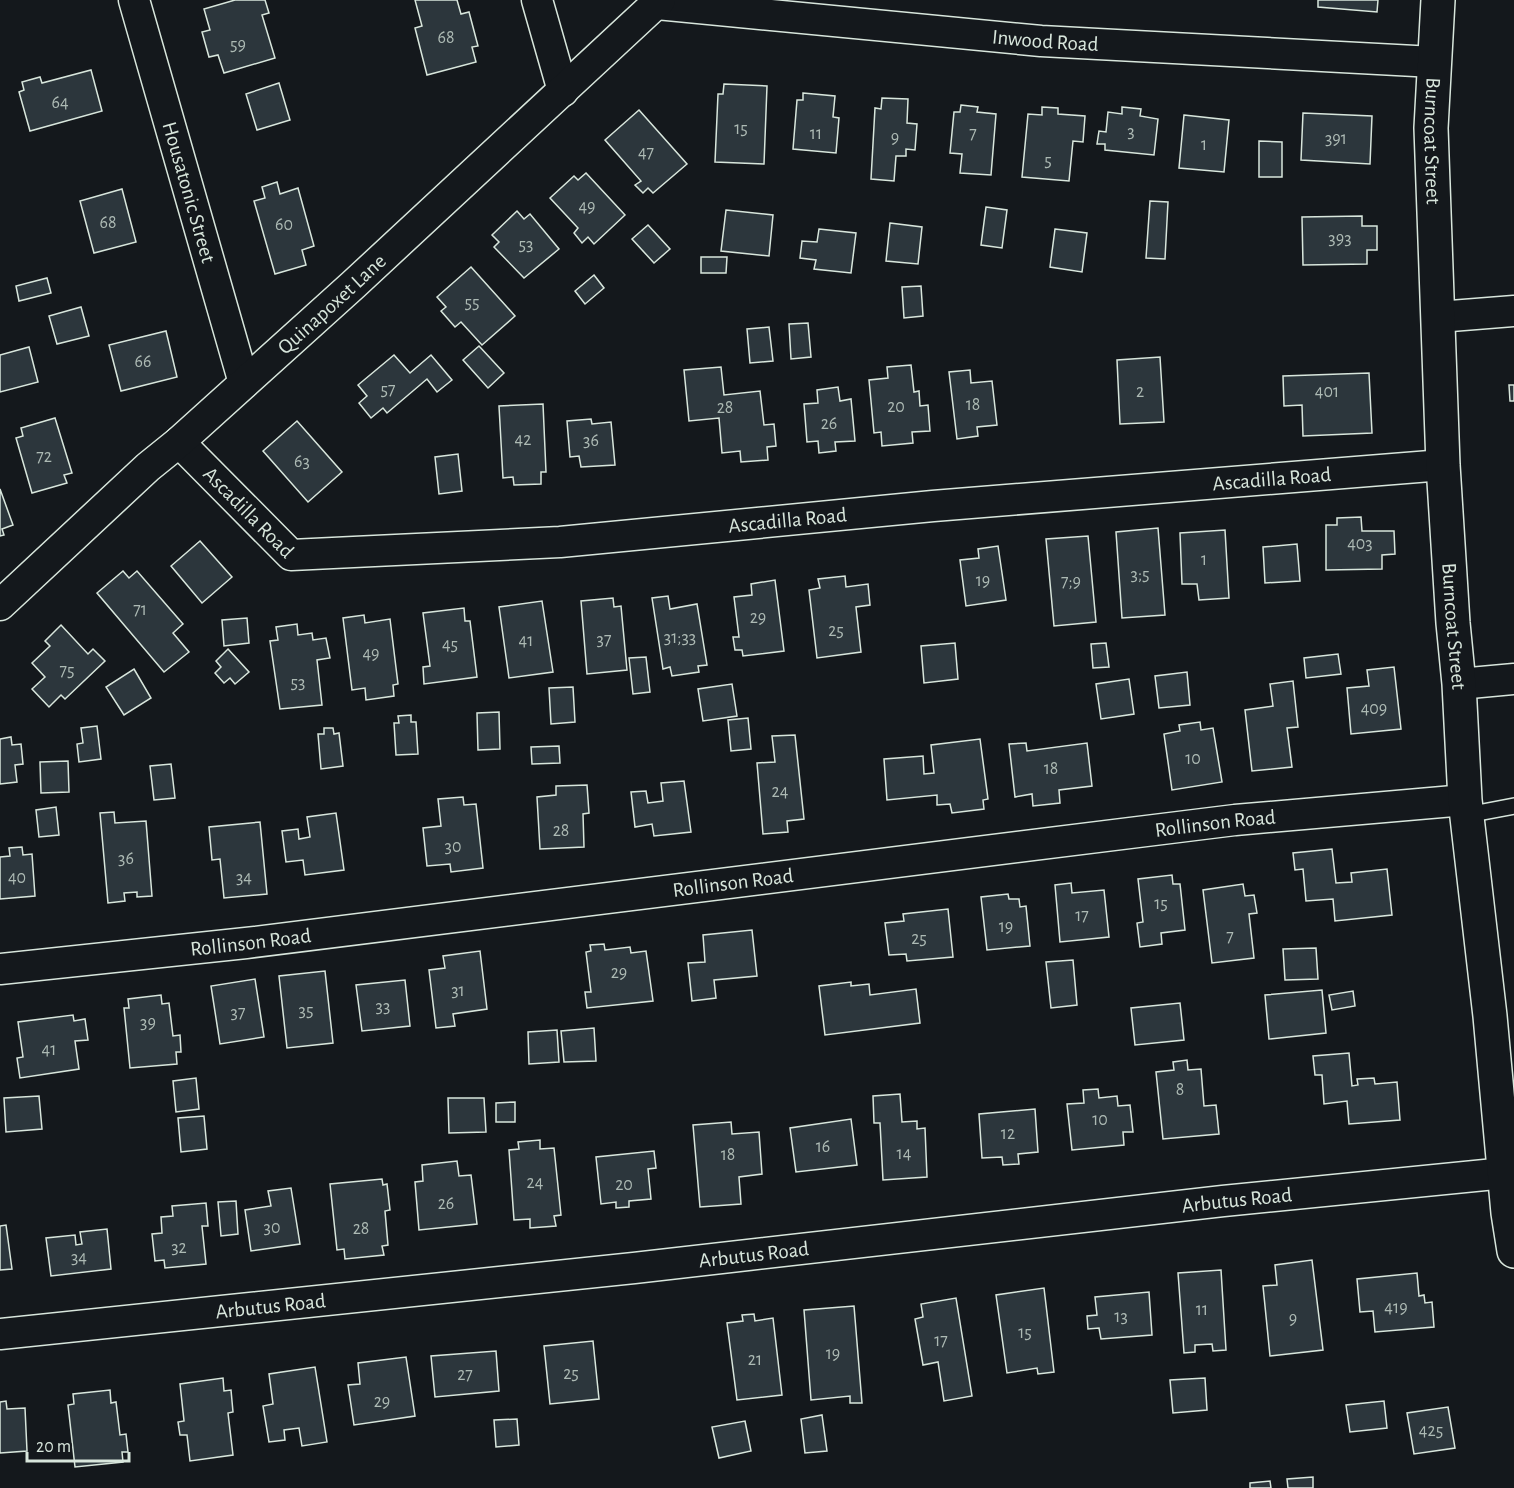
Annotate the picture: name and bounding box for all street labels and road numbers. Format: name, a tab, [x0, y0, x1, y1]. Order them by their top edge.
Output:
street label: Inwood Road	[991, 26, 1099, 55]
street label: Burncoat Street	[1420, 77, 1444, 205]
street label: Housatonic Street	[158, 119, 219, 266]
street label: Quinapoxet Lane	[274, 250, 390, 358]
street label: Ascadilla Road	[199, 463, 298, 562]
street label: Ascadilla Road	[1212, 464, 1332, 494]
street label: Ascadilla Road	[727, 504, 848, 537]
street label: Burncoat Street	[1438, 562, 1469, 690]
street label: Rollinson Road	[1154, 806, 1277, 841]
street label: Rollinson Road	[671, 865, 795, 901]
street label: Rollinson Road	[189, 925, 312, 960]
street label: Arbutus Road	[1181, 1184, 1293, 1217]
street label: Arbutus Road	[698, 1238, 810, 1272]
street label: Arbutus Road	[214, 1290, 327, 1323]

